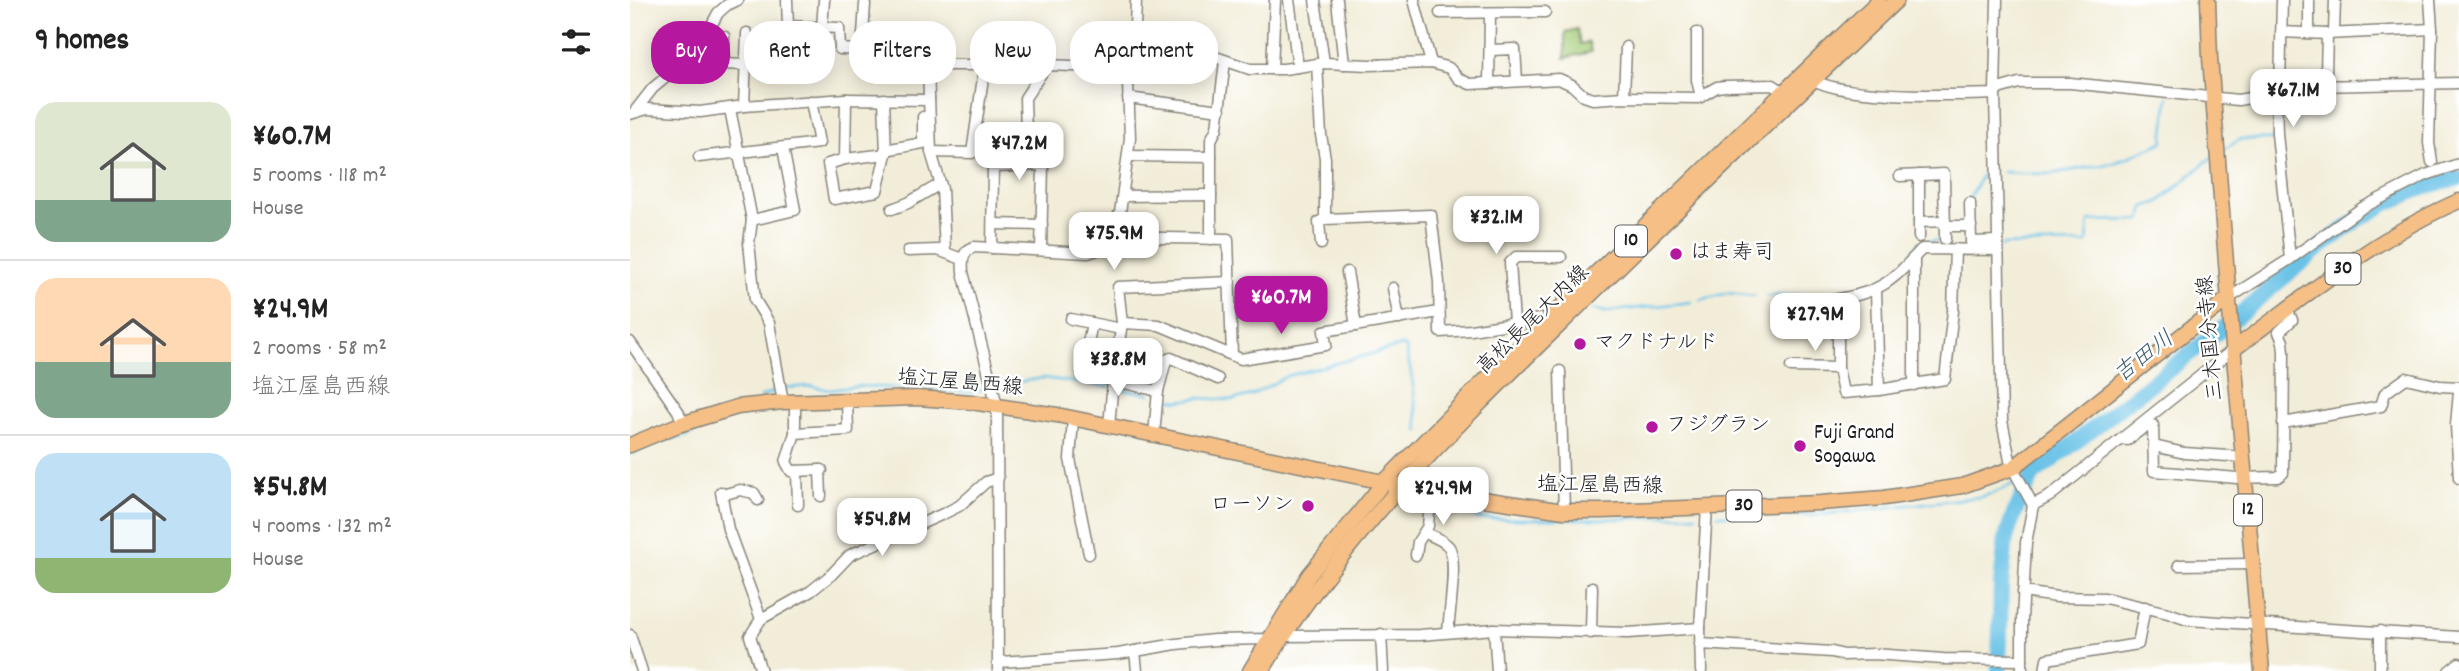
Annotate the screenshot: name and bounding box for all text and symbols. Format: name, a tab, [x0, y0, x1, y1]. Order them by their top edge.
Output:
text: 9 homes	[35, 21, 129, 64]
chip: Buy	[651, 21, 730, 84]
chip: Rent	[744, 21, 835, 84]
chip: Filters	[849, 21, 956, 84]
chip: New	[970, 21, 1056, 84]
chip: Apartment	[1070, 21, 1218, 84]
icon: filters	[557, 23, 595, 61]
pin: ¥67.1M	[2236, 69, 2350, 129]
text: ¥67.1M	[2266, 75, 2320, 108]
text: ¥60.7M	[252, 117, 332, 160]
pin: ¥47.2M	[962, 122, 1076, 182]
text: ¥47.2M	[991, 128, 1047, 161]
icon: home	[91, 130, 175, 214]
text: 5 rooms · 118 m²	[252, 160, 387, 193]
text: House	[252, 193, 304, 226]
pin: ¥32.1M	[1439, 196, 1553, 256]
text: ¥32.1M	[1469, 202, 1523, 235]
pin: ¥75.9M	[1057, 212, 1171, 272]
text: ¥75.9M	[1085, 218, 1143, 251]
road number: 10	[1615, 226, 1647, 256]
place label: はま寿司	[1690, 239, 1774, 269]
marker: はま寿司	[1668, 246, 1684, 262]
road number: 30	[2326, 254, 2360, 284]
street label: 高松長尾大内線	[1471, 259, 1597, 383]
street label: 三木国分寺線	[2192, 274, 2232, 402]
pin: ¥60.7M	[1224, 276, 1338, 336]
text: ¥60.7M	[1250, 282, 1312, 315]
text: ¥24.9M	[252, 290, 328, 333]
pin: ¥27.9M	[1758, 294, 1872, 353]
text: ¥27.9M	[1786, 299, 1844, 332]
icon: home	[91, 306, 175, 390]
water label: 吉田川	[2108, 324, 2182, 392]
place label: マクドナルド	[1594, 329, 1718, 359]
text: 2 rooms · 58 m²	[252, 333, 387, 366]
marker: マクドナルド	[1572, 336, 1588, 352]
pin: ¥38.8M	[1061, 338, 1175, 398]
text: ¥38.8M	[1089, 344, 1147, 377]
street label: 塩江屋島西線	[896, 364, 1024, 404]
text: 塩江屋島西線	[252, 372, 390, 405]
place label: フジグラン	[1666, 412, 1770, 442]
marker: フジグラン	[1644, 419, 1660, 435]
place label: Fuji Grand Sogawa	[1814, 419, 1894, 473]
marker: Fuji Grand Sogawa	[1792, 438, 1808, 454]
text: ¥54.8M	[252, 468, 327, 511]
pin: ¥24.9M	[1386, 468, 1500, 527]
street label: 塩江屋島西線	[1537, 471, 1663, 503]
text: ¥24.9M	[1414, 473, 1472, 506]
icon: home	[91, 481, 175, 565]
place label: ローソン	[1210, 491, 1294, 521]
road number: 30	[1726, 491, 1762, 522]
road number: 12	[2234, 495, 2262, 526]
pin: ¥54.8M	[825, 498, 939, 558]
marker: ローソン	[1300, 498, 1316, 514]
text: ¥54.8M	[853, 504, 911, 537]
text: 4 rooms · 132 m²	[252, 511, 392, 544]
text: House	[252, 544, 304, 577]

